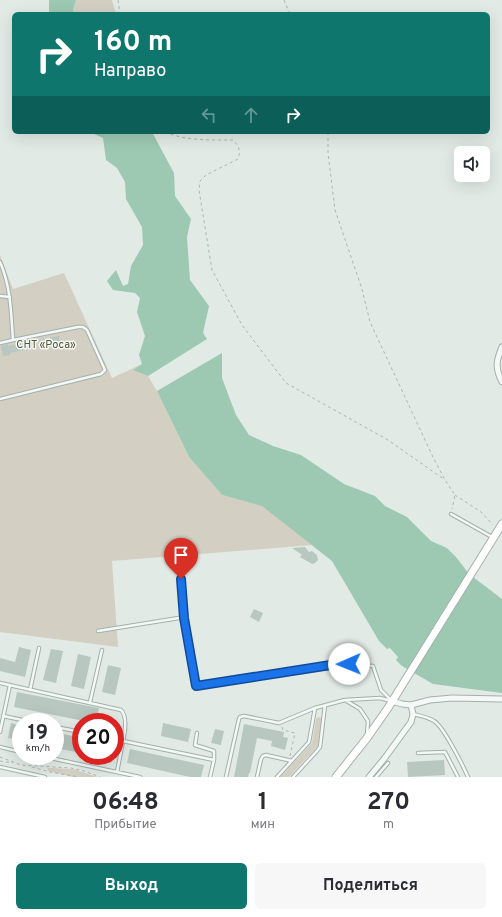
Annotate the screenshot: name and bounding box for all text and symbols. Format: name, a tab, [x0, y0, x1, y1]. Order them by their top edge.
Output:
text: 160 m	[94, 25, 172, 61]
icon: right	[28, 28, 80, 80]
text: Направо	[94, 60, 166, 83]
icon: left	[198, 104, 220, 126]
icon: ahead	[240, 104, 262, 126]
icon: right	[282, 104, 304, 126]
map controls	[454, 146, 490, 182]
button: sound	[454, 146, 490, 182]
park label: СНТ «Роса»	[16, 338, 76, 352]
pin	[164, 538, 198, 579]
icon: arrive	[170, 544, 192, 566]
position arrow	[328, 643, 370, 685]
speed limit sign: 20	[72, 713, 124, 765]
text: 19	[28, 721, 48, 747]
text: km/h	[26, 742, 50, 755]
text: 06:48	[92, 788, 159, 818]
text: 1	[258, 788, 268, 818]
text: 270	[367, 788, 410, 818]
text: Прибытие	[94, 817, 157, 833]
text: мин	[251, 817, 275, 833]
text: m	[383, 817, 394, 833]
button: Выход	[16, 863, 247, 909]
button: Поделиться	[255, 863, 486, 909]

